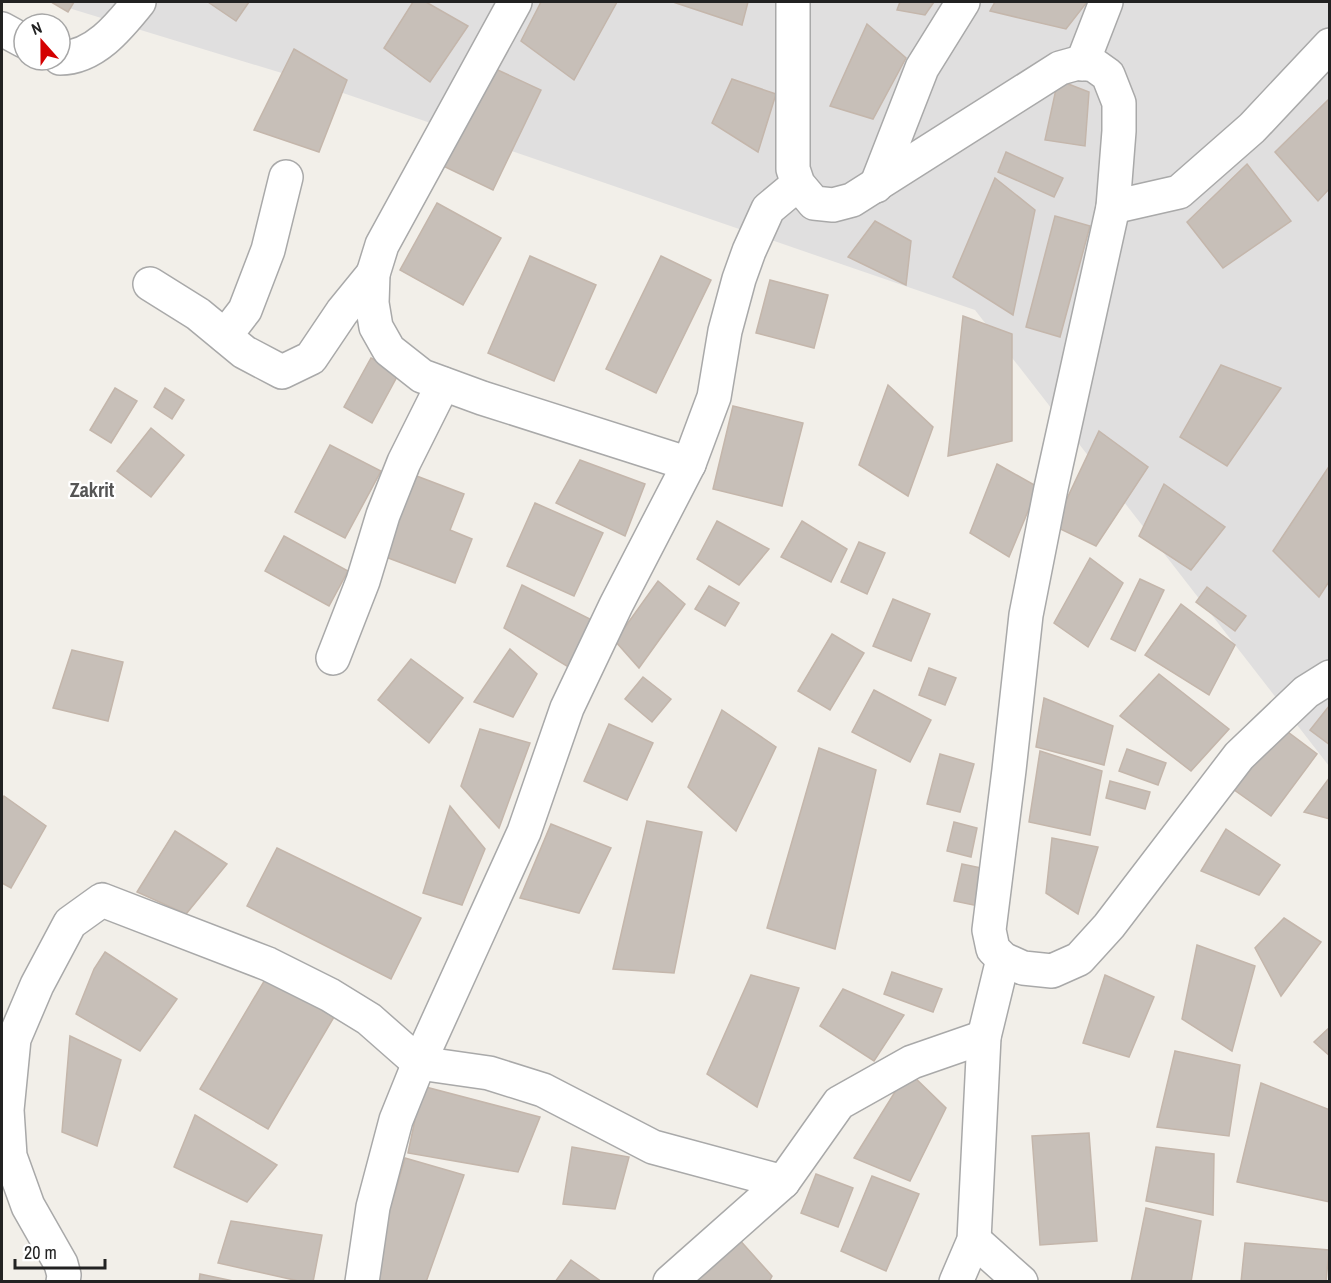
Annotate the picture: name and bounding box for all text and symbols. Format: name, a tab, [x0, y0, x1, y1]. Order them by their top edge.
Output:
north arrow	[12, 12, 72, 72]
text: N	[28, 16, 45, 40]
district label: Zakrit	[70, 476, 115, 503]
scale bar	[15, 1232, 105, 1270]
text: 20 m	[24, 1240, 57, 1265]

